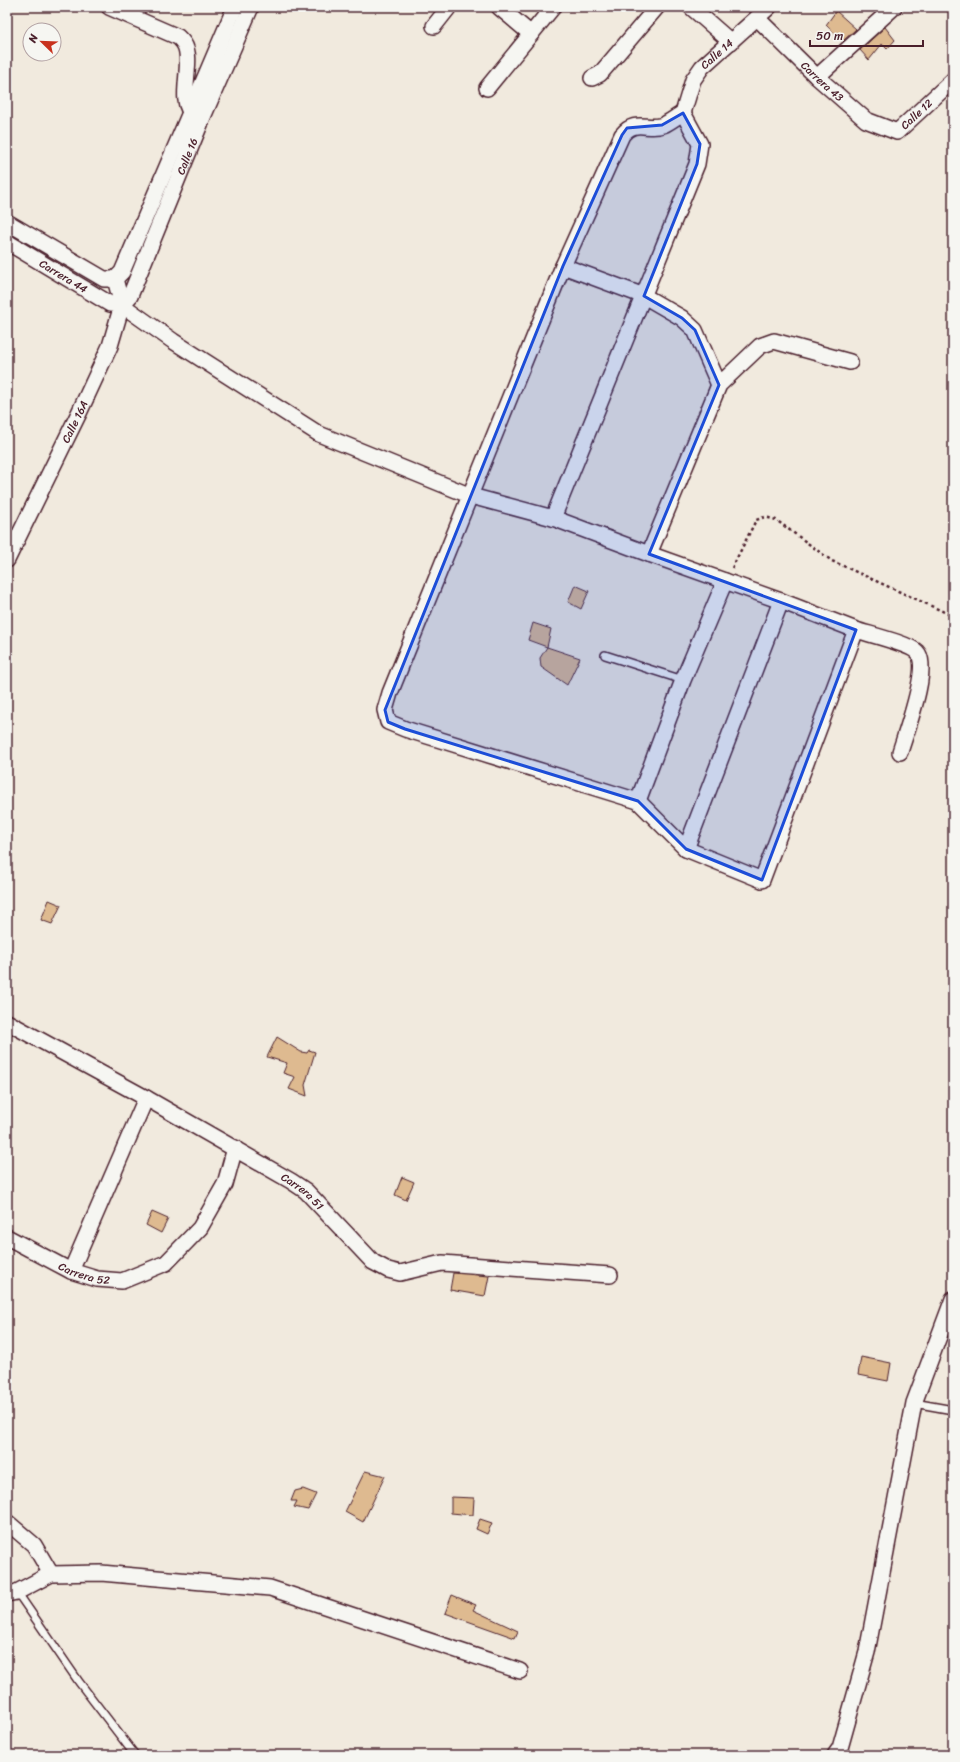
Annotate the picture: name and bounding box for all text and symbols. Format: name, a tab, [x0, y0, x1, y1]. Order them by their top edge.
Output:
north arrow	[22, 22, 62, 62]
scale bar	[810, 22, 923, 48]
text: 50 m	[816, 25, 843, 47]
text: N	[23, 31, 44, 46]
street label: Calle 14	[696, 34, 738, 74]
street label: Carrera 43	[796, 57, 848, 106]
street label: Calle 12	[896, 94, 938, 134]
street label: Calle 16	[171, 135, 203, 178]
street label: Carrera 44	[35, 254, 91, 299]
street label: Calle 16A	[57, 397, 94, 446]
street label: Carrera 51	[277, 1168, 329, 1215]
street label: Carrera 52	[55, 1257, 111, 1290]

